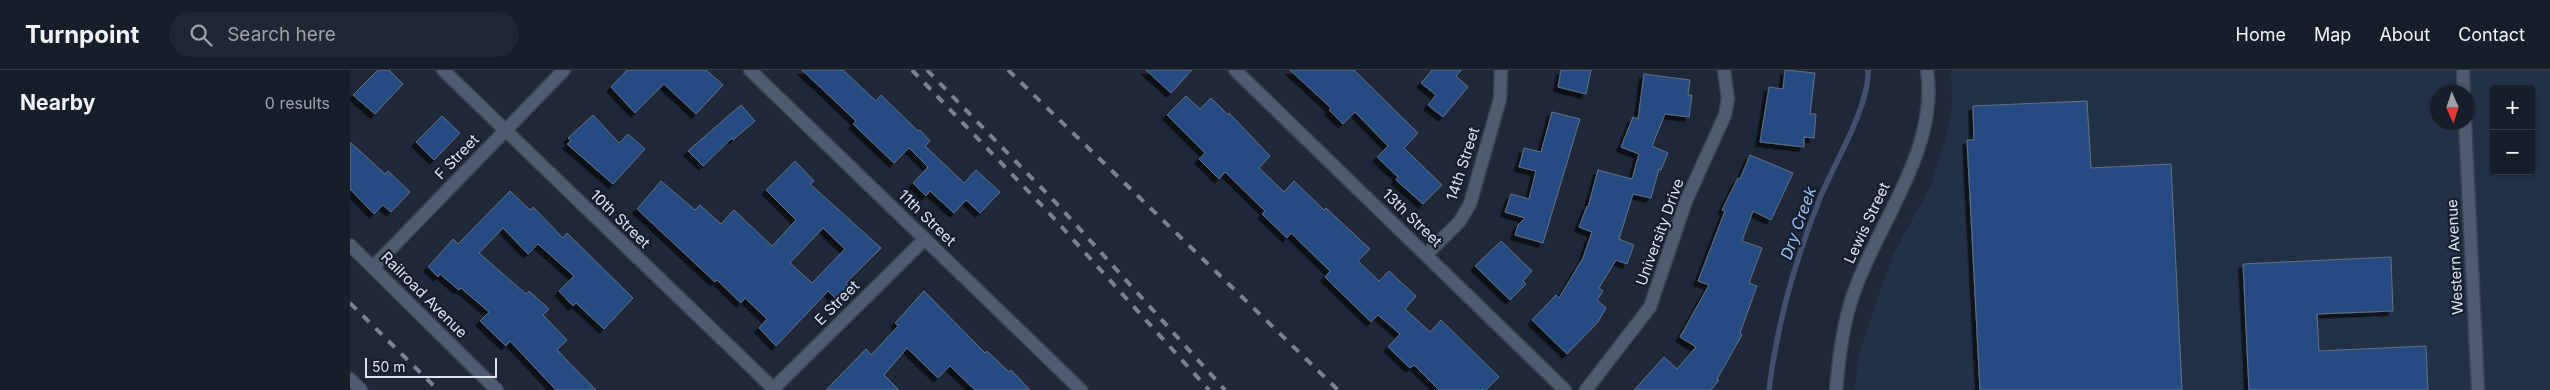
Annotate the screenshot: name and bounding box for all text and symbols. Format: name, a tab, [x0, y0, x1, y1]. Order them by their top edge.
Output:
search box	[169, 12, 519, 57]
text: Turnpoint	[25, 20, 139, 49]
icon: search	[187, 21, 215, 49]
text: Search here	[227, 23, 336, 46]
text: Home	[2236, 24, 2286, 45]
text: Map	[2314, 24, 2351, 45]
text: About	[2379, 24, 2430, 45]
text: Contact	[2458, 24, 2525, 45]
north arrow	[2430, 85, 2475, 130]
map controls	[2490, 85, 2535, 175]
button: +	[2490, 85, 2535, 130]
text: Nearby	[20, 90, 95, 115]
text: 0 results	[265, 93, 330, 113]
street label: 14th Street	[1442, 125, 1483, 203]
street label: F Street	[431, 130, 483, 183]
button: −	[2490, 130, 2535, 175]
street label: University Drive	[1631, 176, 1688, 288]
street label: Lewis Street	[1839, 179, 1894, 266]
water label: Dry Creek	[1776, 184, 1820, 262]
street label: 10th Street	[586, 185, 654, 252]
street label: 13th Street	[1379, 185, 1446, 251]
street label: 11th Street	[895, 186, 960, 250]
street label: Western Avenue	[2442, 199, 2467, 315]
street label: Railroad Avenue	[377, 248, 471, 342]
street label: E Street	[810, 276, 863, 329]
scale bar	[365, 355, 498, 378]
text: 50 m	[372, 358, 406, 375]

